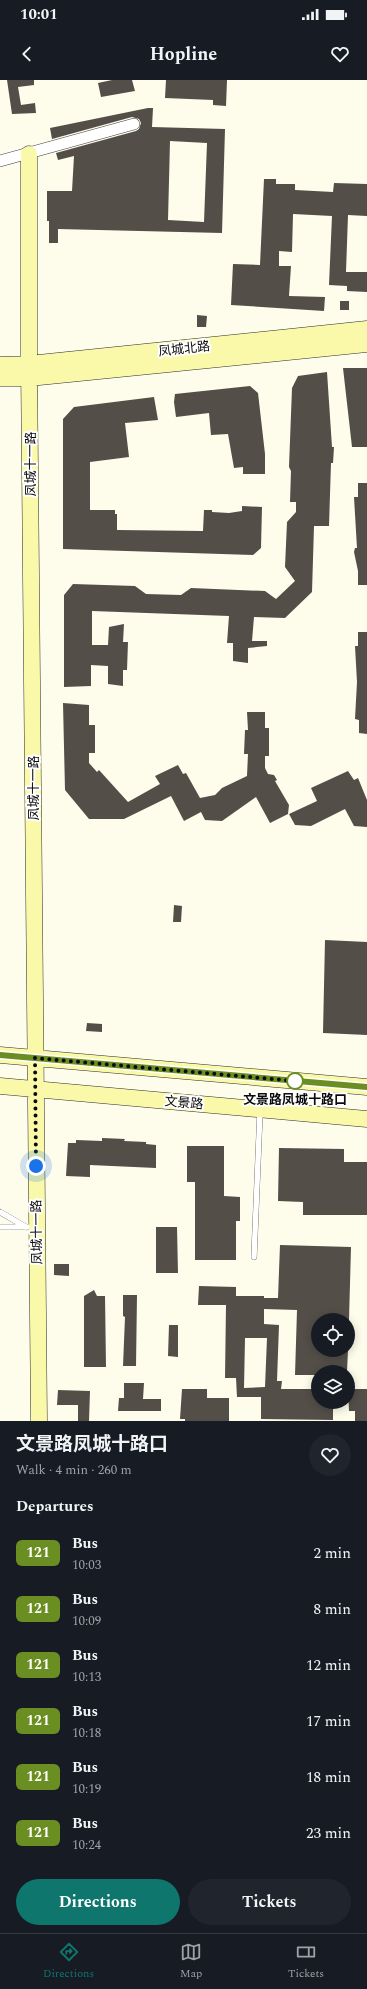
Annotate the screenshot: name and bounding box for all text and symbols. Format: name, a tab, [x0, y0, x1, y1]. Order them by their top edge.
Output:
text: 10:01	[20, 3, 58, 26]
text: Hopline	[150, 41, 217, 68]
icon: back	[16, 43, 38, 65]
icon: heart	[329, 43, 351, 65]
street label: 凤城北路	[157, 336, 211, 362]
street label: 凤城十一路	[21, 431, 41, 497]
street label: 凤城十一路	[24, 755, 44, 821]
marker: 文景路凤城十路口	[286, 1072, 304, 1090]
place label: 文景路凤城十路口	[243, 1090, 347, 1110]
street label: 文景路	[164, 1091, 204, 1115]
your location	[26, 1156, 46, 1176]
street label: 凤城十一路	[26, 1199, 48, 1265]
map controls	[311, 1313, 355, 1409]
button: locate	[311, 1313, 355, 1357]
button: layers	[311, 1365, 355, 1409]
text: 文景路凤城十路口	[16, 1430, 168, 1459]
button: heart	[309, 1434, 351, 1476]
text: Walk · 4 min · 260 m	[16, 1460, 132, 1480]
text: Departures	[16, 1495, 94, 1518]
text: Bus	[72, 1532, 98, 1555]
text: 121	[26, 1542, 50, 1563]
text: 2 min	[313, 1542, 351, 1565]
text: 10:03	[72, 1555, 101, 1575]
text: Bus	[72, 1588, 98, 1611]
text: 121	[26, 1598, 50, 1619]
text: 8 min	[313, 1598, 351, 1621]
text: 10:09	[72, 1611, 101, 1631]
text: Bus	[72, 1644, 98, 1667]
text: 121	[26, 1654, 50, 1675]
text: 12 min	[306, 1654, 351, 1677]
text: 10:13	[72, 1667, 101, 1687]
text: Bus	[72, 1700, 98, 1723]
text: 121	[26, 1710, 50, 1731]
text: 17 min	[306, 1710, 351, 1733]
text: 10:18	[72, 1723, 101, 1743]
text: Bus	[72, 1756, 98, 1779]
text: 121	[26, 1766, 50, 1787]
text: 18 min	[306, 1766, 351, 1789]
text: 10:19	[72, 1779, 101, 1799]
text: Bus	[72, 1812, 98, 1835]
text: 121	[26, 1822, 50, 1843]
text: 23 min	[306, 1822, 351, 1845]
text: 10:24	[72, 1835, 101, 1855]
button: Directions	[16, 1879, 180, 1925]
button: Tickets	[188, 1879, 351, 1925]
tab: Directions	[43, 1941, 94, 1982]
tab: Map	[180, 1941, 202, 1982]
tab: Tickets	[288, 1941, 324, 1982]

